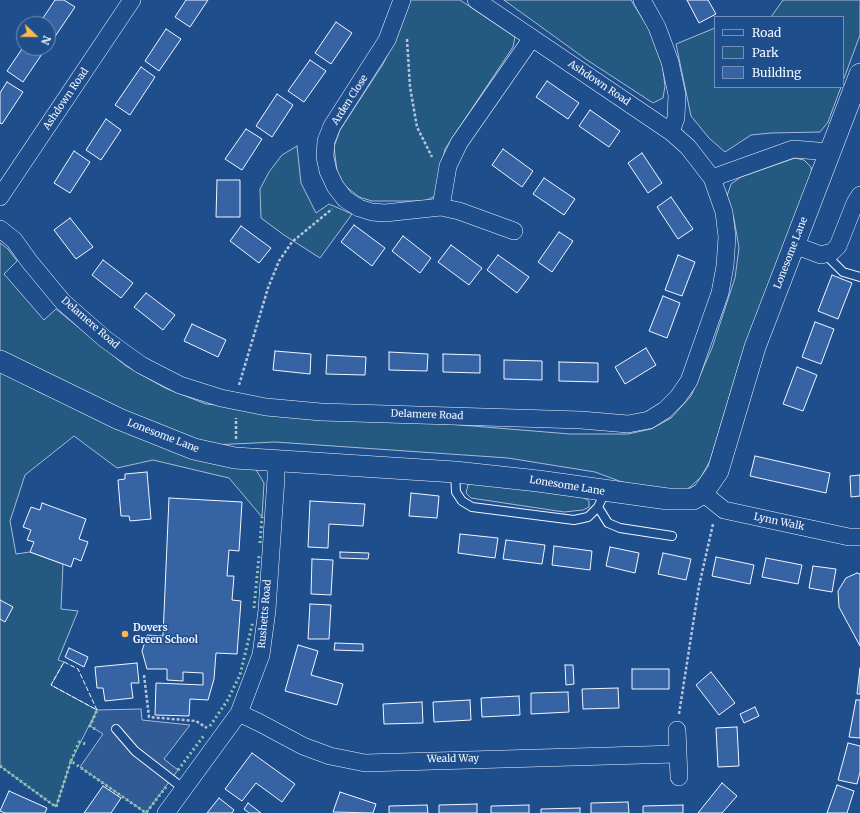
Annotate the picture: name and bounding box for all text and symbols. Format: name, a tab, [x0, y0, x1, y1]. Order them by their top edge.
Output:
north arrow	[16, 16, 56, 56]
legend	[714, 16, 844, 88]
text: Road	[752, 25, 781, 40]
text: N	[38, 33, 54, 47]
text: Park	[752, 45, 779, 60]
street label: Ashdown Road	[566, 58, 632, 108]
text: Building	[752, 65, 801, 80]
street label: Ashdown Road	[41, 66, 91, 132]
street label: Arden Close	[329, 73, 371, 127]
street label: Lonesome Lane	[772, 215, 810, 291]
street label: Delamere Road	[59, 295, 121, 351]
street label: Delamere Road	[390, 408, 464, 422]
street label: Lonesome Lane	[125, 417, 201, 455]
street label: Lonesome Lane	[529, 474, 605, 498]
street label: Lynn Walk	[753, 511, 805, 533]
street label: Rushetts Road	[256, 579, 274, 649]
place label: Dovers Green School	[133, 622, 198, 646]
marker: Dovers Green School	[120, 629, 130, 639]
street label: Weald Way	[427, 753, 479, 765]

